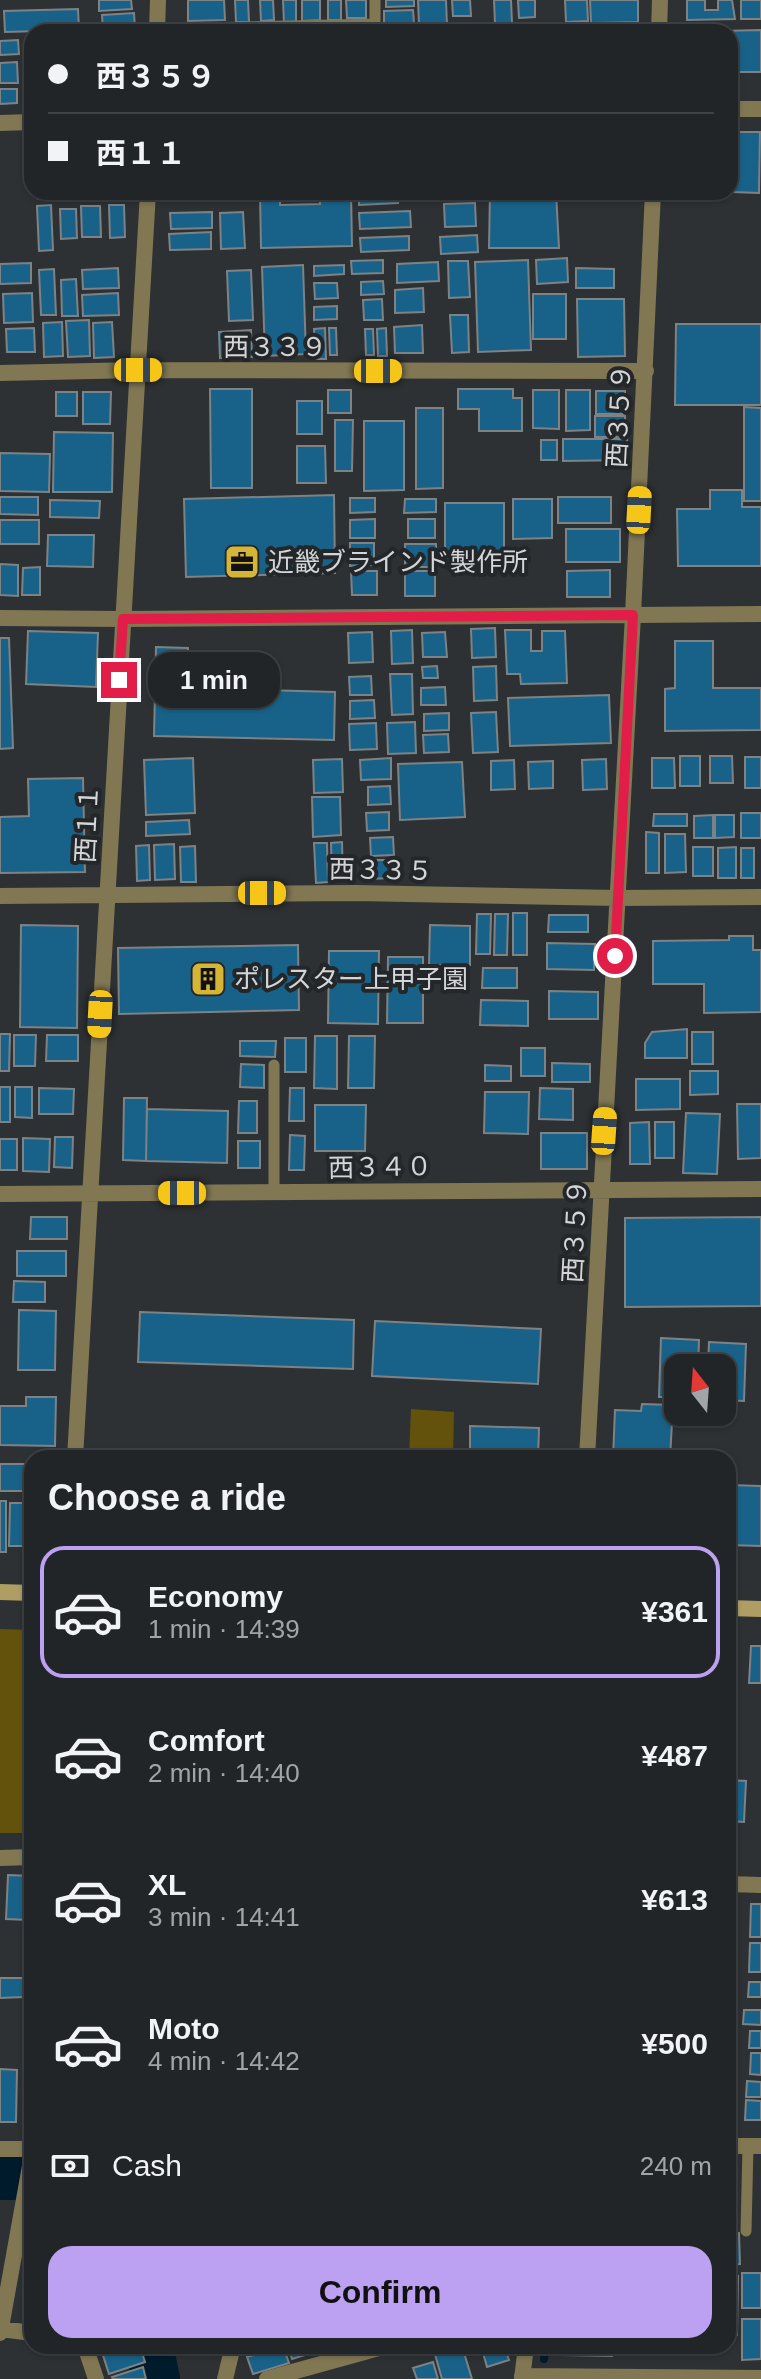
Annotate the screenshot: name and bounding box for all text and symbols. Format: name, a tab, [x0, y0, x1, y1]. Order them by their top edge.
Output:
text: 西３５９	[96, 60, 216, 93]
text: 西１１	[96, 137, 186, 170]
street label: 西３３９	[223, 332, 327, 362]
car	[114, 358, 162, 382]
car	[354, 359, 402, 383]
street label: 西３５９	[601, 363, 637, 469]
car	[626, 485, 652, 535]
office icon: 近畿ブラインド製作所	[223, 543, 261, 581]
place label: 近畿ブラインド製作所	[268, 547, 528, 577]
callout: 1 min	[147, 652, 279, 708]
route end	[101, 662, 137, 698]
text: 1 min	[180, 665, 248, 695]
street label: 西１１	[70, 784, 104, 864]
street label: 西３３５	[329, 854, 433, 886]
car	[238, 881, 286, 905]
route start	[597, 938, 633, 974]
building icon: ポレスター上甲子園	[189, 960, 227, 998]
place label: ポレスター上甲子園	[234, 964, 468, 994]
car	[87, 989, 113, 1039]
car	[590, 1106, 618, 1156]
street label: 西３４０	[328, 1151, 432, 1183]
street label: 西３５９	[557, 1178, 593, 1284]
car	[158, 1181, 206, 1205]
north arrow	[664, 1354, 736, 1426]
map controls	[664, 1354, 736, 1426]
text: Choose a ride	[48, 1477, 286, 1518]
icon: car	[52, 1576, 124, 1648]
text: Economy	[148, 1580, 283, 1613]
text: ¥361	[641, 1595, 708, 1628]
text: 1 min · 14:39	[148, 1614, 300, 1644]
icon: car	[52, 1720, 124, 1792]
text: Comfort	[148, 1724, 265, 1757]
text: ¥487	[641, 1739, 708, 1772]
text: 2 min · 14:40	[148, 1758, 300, 1788]
icon: car	[52, 1864, 124, 1936]
text: XL	[148, 1868, 186, 1901]
text: ¥613	[641, 1883, 708, 1916]
text: 3 min · 14:41	[148, 1902, 300, 1932]
icon: car	[52, 2008, 124, 2080]
text: Moto	[148, 2012, 220, 2045]
text: ¥500	[641, 2027, 708, 2060]
text: 4 min · 14:42	[148, 2046, 300, 2076]
icon: cash	[48, 2144, 92, 2188]
text: Cash	[112, 2149, 182, 2182]
text: 240 m	[640, 2151, 712, 2181]
button: Confirm	[48, 2246, 712, 2338]

